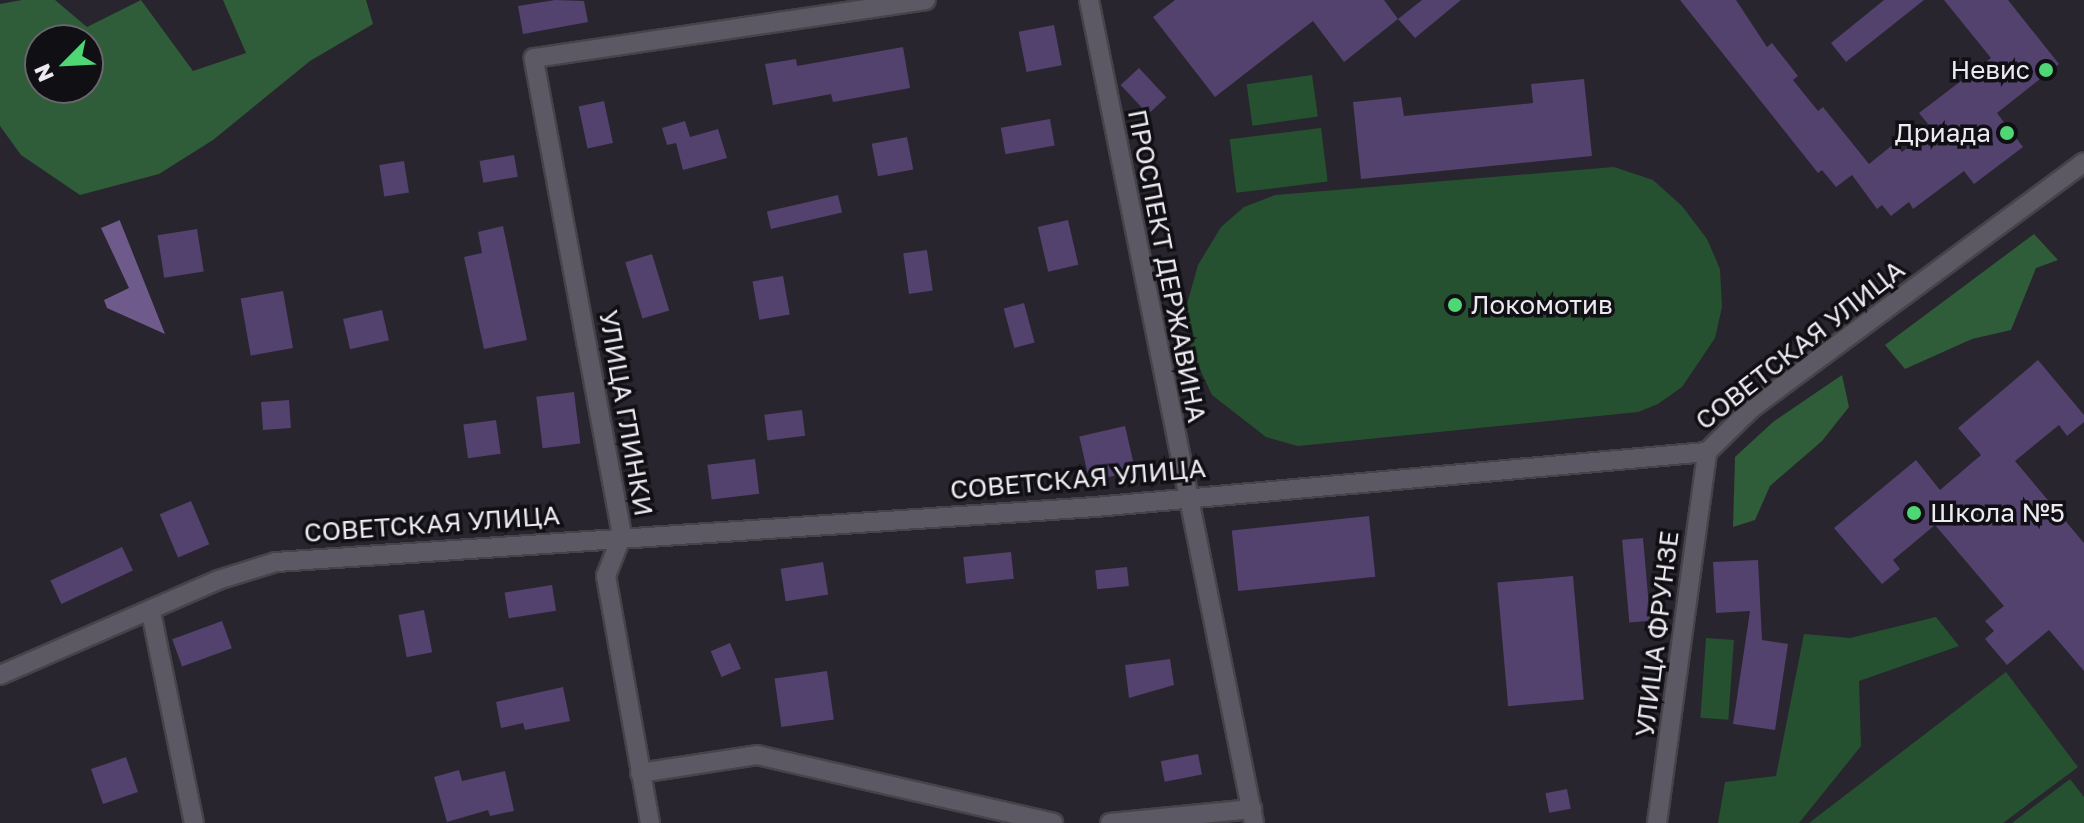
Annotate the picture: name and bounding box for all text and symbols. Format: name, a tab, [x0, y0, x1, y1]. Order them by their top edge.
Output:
north arrow	[24, 24, 104, 104]
place label: Невис	[1950, 54, 2030, 86]
text: N	[28, 60, 59, 86]
marker: Невис	[2037, 61, 2055, 79]
street label: ПРОСПЕКТ ДЕРЖАВИНА	[1121, 107, 1213, 425]
place label: Дриада	[1895, 117, 1991, 149]
marker: Дриада	[1998, 124, 2016, 142]
street label: СОВЕТСКАЯ УЛИЦА	[1689, 254, 1911, 436]
place label: Локомотив	[1471, 289, 1613, 321]
marker: Локомотив	[1446, 296, 1464, 314]
street label: УЛИЦА ГЛИНКИ	[593, 308, 659, 518]
street label: СОВЕТСКАЯ УЛИЦА	[949, 452, 1207, 506]
place label: Школа №5	[1930, 497, 2065, 529]
street label: СОВЕТСКАЯ УЛИЦА	[303, 499, 561, 549]
marker: Школа №5	[1905, 504, 1923, 522]
street label: УЛИЦА ФРУНЗЕ	[1629, 529, 1685, 739]

